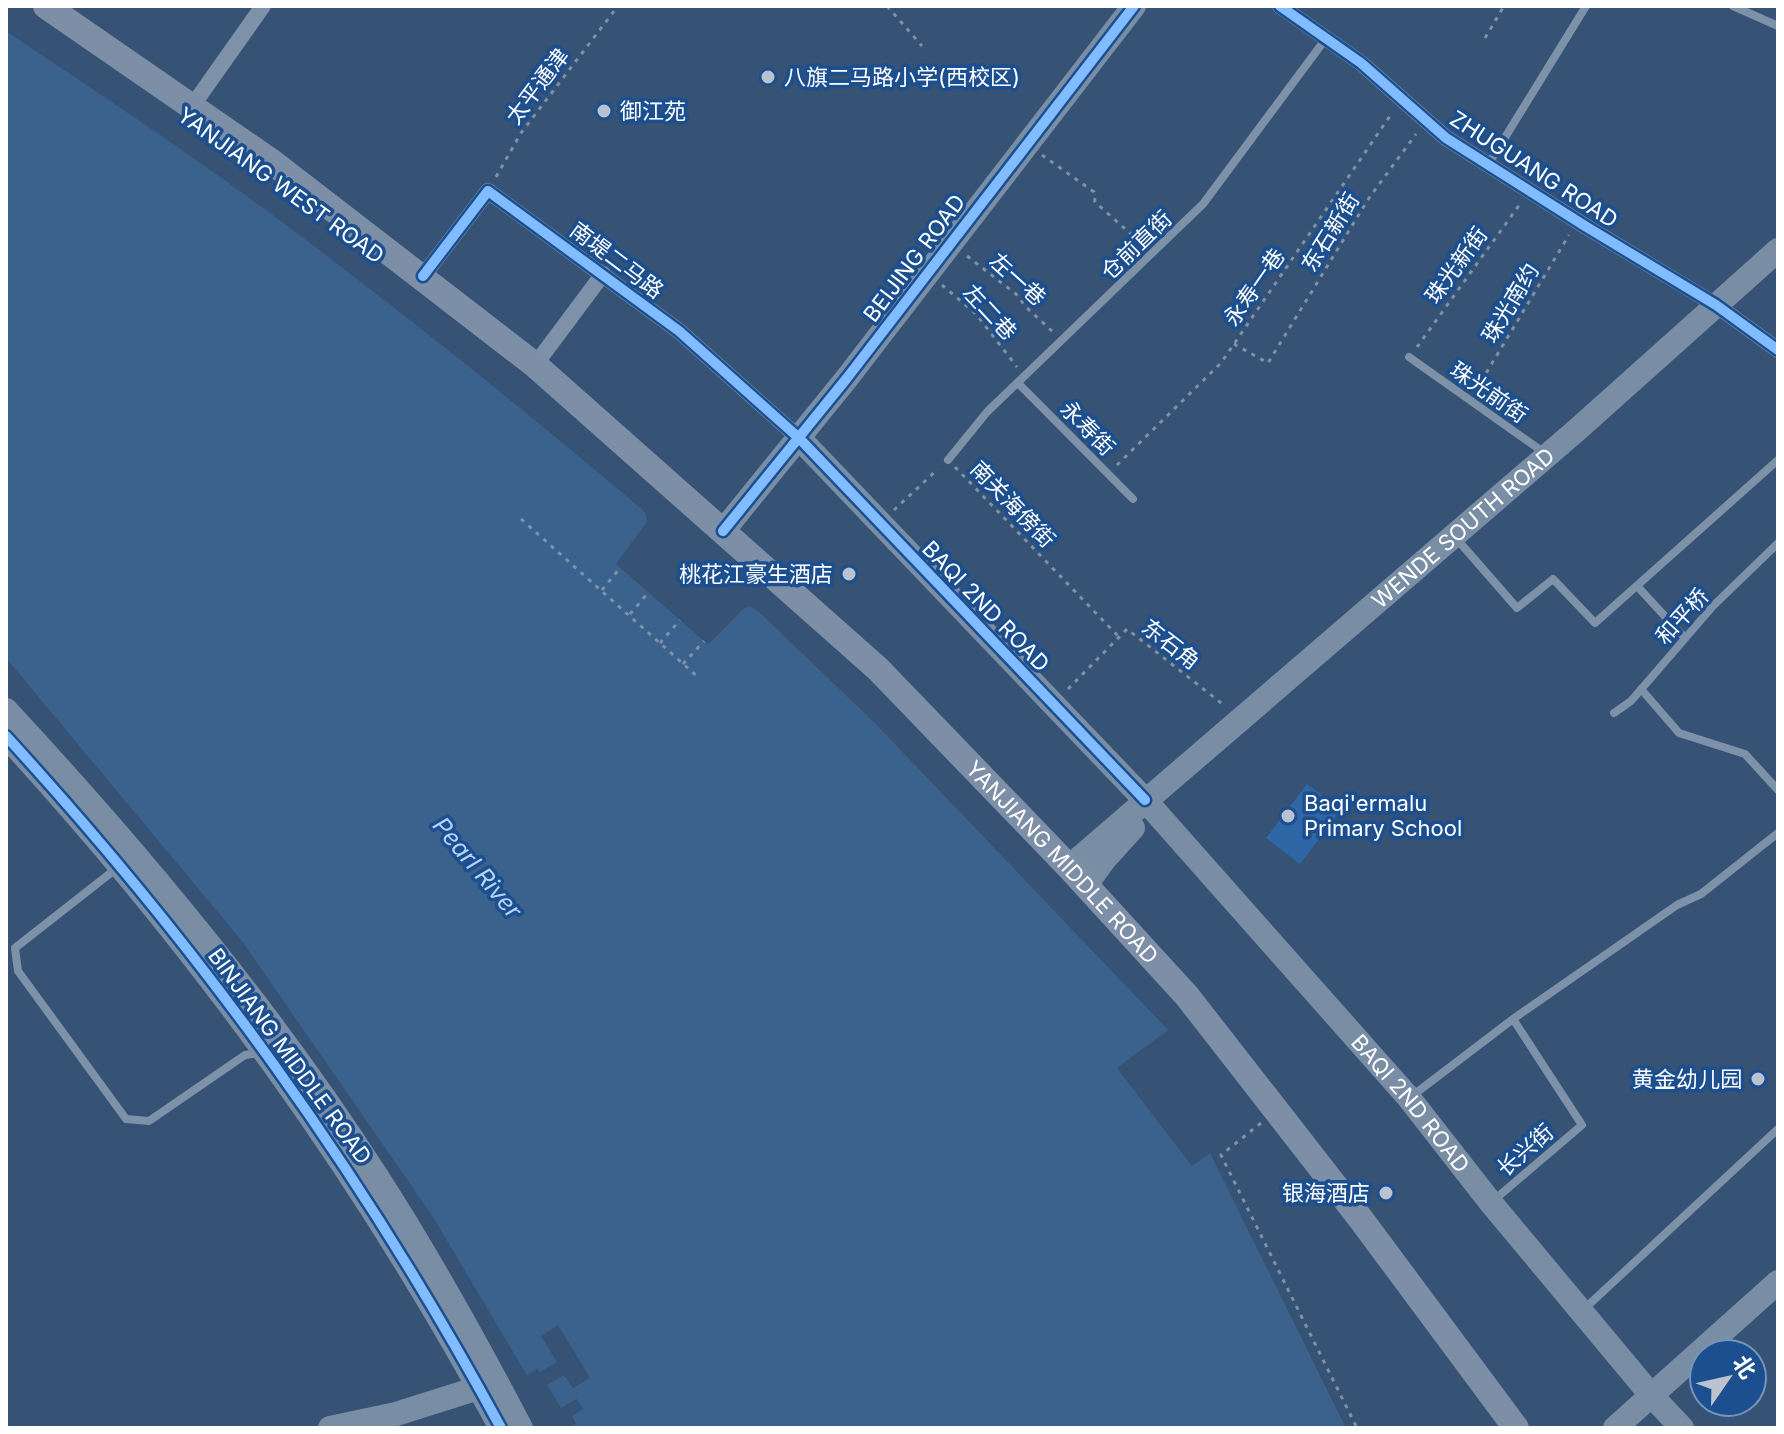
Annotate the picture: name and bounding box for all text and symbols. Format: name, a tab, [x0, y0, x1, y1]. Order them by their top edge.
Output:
street label: 太平通津	[500, 43, 574, 129]
place label: 八旗二马路小学(西校区)	[784, 64, 1020, 90]
marker: 八旗二马路小学(西校区)	[759, 68, 777, 86]
place label: 御江苑	[620, 98, 686, 124]
street label: YANJIANG WEST ROAD	[173, 101, 389, 269]
marker: 御江苑	[595, 102, 613, 120]
street label: ZHUGUANG ROAD	[1445, 105, 1623, 233]
street label: 东石新街	[1296, 188, 1364, 276]
street label: BEIJING ROAD	[858, 189, 970, 327]
street label: 仓前直街	[1095, 205, 1177, 285]
street label: 南堤二马路	[565, 217, 669, 303]
street label: 珠光新街	[1420, 222, 1492, 308]
street label: 永寿一巷	[1218, 243, 1290, 331]
street label: 左一巷	[985, 247, 1051, 311]
street label: 珠光南约	[1476, 259, 1544, 347]
street label: 左二巷	[958, 279, 1022, 345]
street label: 珠光前街	[1445, 356, 1533, 428]
street label: 永寿街	[1055, 395, 1121, 461]
street label: WENDE SOUTH ROAD	[1367, 442, 1560, 613]
street label: 南关海傍街	[965, 455, 1061, 553]
street label: BAQI 2ND ROAD	[917, 535, 1055, 677]
place label: 桃花江豪生酒店	[679, 561, 833, 587]
marker: 桃花江豪生酒店	[840, 565, 858, 583]
street label: 和平桥	[1650, 583, 1714, 649]
street label: 东石角	[1137, 613, 1205, 675]
street label: YANJIANG MIDDLE ROAD	[961, 755, 1164, 969]
place label: Baqi'ermalu Primary School	[1304, 790, 1462, 841]
marker: Baqi'ermalu Primary School	[1279, 807, 1297, 825]
water label: Pearl River	[427, 811, 529, 925]
street label: BINJIANG MIDDLE ROAD	[203, 943, 377, 1169]
street label: BAQI 2ND ROAD	[1346, 1029, 1475, 1177]
place label: 黄金幼儿园	[1632, 1066, 1742, 1092]
marker: 黄金幼儿园	[1749, 1070, 1767, 1088]
street label: 长兴街	[1492, 1119, 1558, 1181]
place label: 银海酒店	[1282, 1180, 1370, 1206]
marker: 银海酒店	[1377, 1184, 1395, 1202]
north arrow	[1688, 1338, 1768, 1418]
text: 北	[1728, 1350, 1762, 1383]

